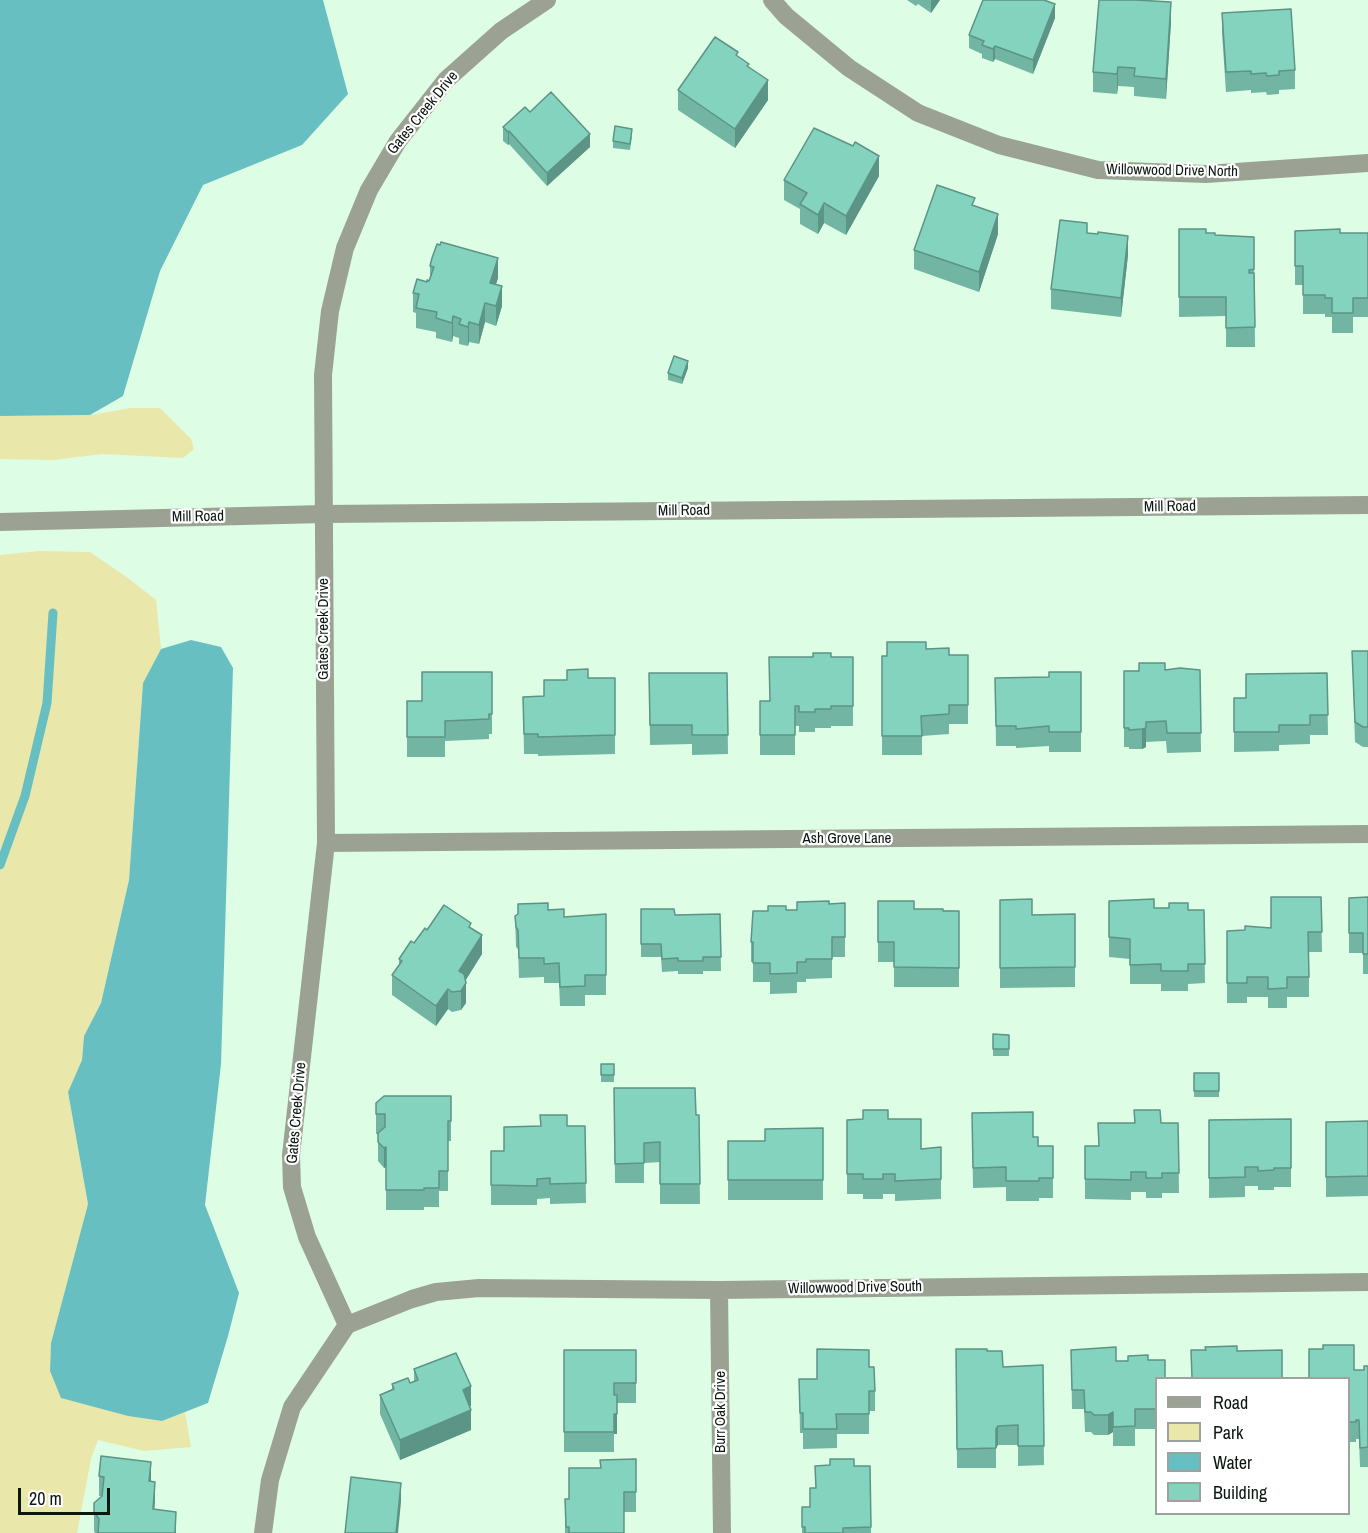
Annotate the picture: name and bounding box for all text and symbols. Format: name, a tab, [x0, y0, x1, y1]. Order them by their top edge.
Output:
street label: Gates Creek Drive	[384, 68, 462, 158]
street label: Willowwood Drive North	[1106, 161, 1238, 181]
street label: Mill Road	[1144, 498, 1196, 516]
street label: Mill Road	[658, 502, 710, 520]
street label: Mill Road	[172, 508, 224, 526]
street label: Gates Creek Drive	[315, 578, 333, 680]
street label: Ash Grove Lane	[803, 830, 891, 848]
street label: Gates Creek Drive	[284, 1061, 310, 1165]
street label: Willowwood Drive South	[788, 1278, 922, 1298]
street label: Burr Oak Drive	[712, 1371, 730, 1453]
legend	[1155, 1377, 1350, 1515]
text: Road	[1213, 1390, 1248, 1415]
text: Park	[1213, 1420, 1243, 1445]
text: Water	[1213, 1450, 1252, 1475]
scale bar	[21, 1476, 112, 1514]
text: Building	[1213, 1480, 1267, 1505]
text: 20 m	[29, 1486, 62, 1511]

